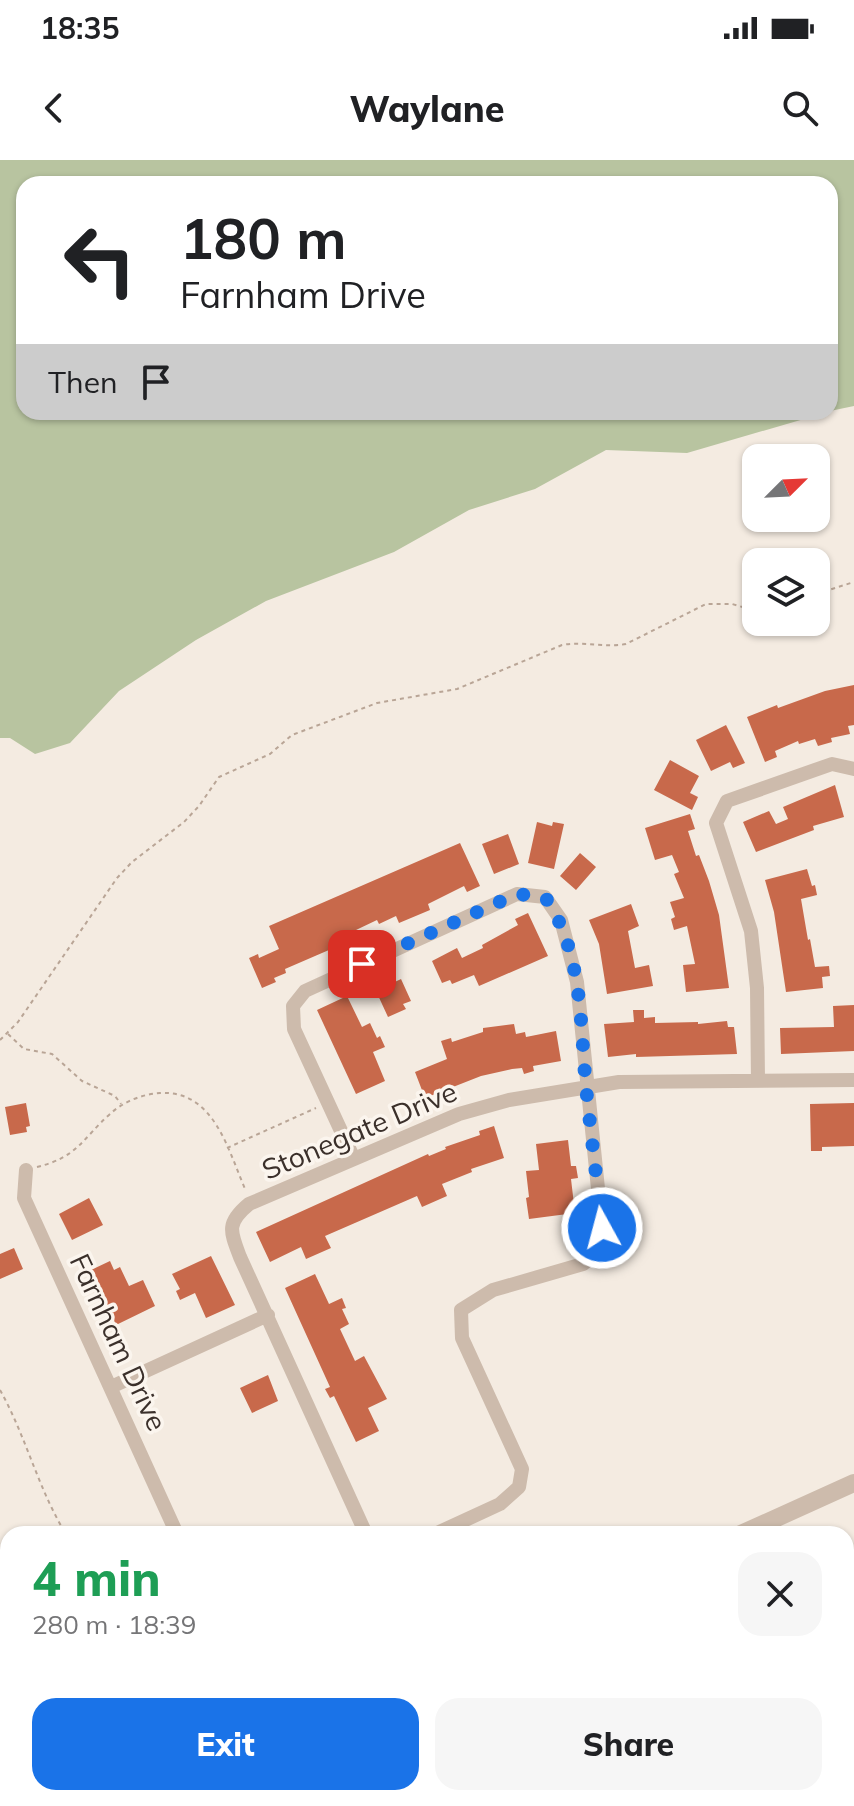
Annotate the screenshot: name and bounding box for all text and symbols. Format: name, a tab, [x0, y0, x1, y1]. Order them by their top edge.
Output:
text: 18:35	[40, 9, 119, 47]
icon: back	[32, 86, 76, 130]
text: Waylane	[349, 86, 505, 131]
icon: search	[778, 86, 822, 130]
text: 180 m	[180, 203, 347, 273]
icon: left	[48, 208, 152, 312]
text: Farnham Drive	[180, 272, 426, 317]
icon: arrive	[134, 360, 178, 404]
text: Then	[48, 363, 118, 401]
north arrow	[742, 444, 830, 532]
map controls	[742, 444, 830, 636]
button: layers	[742, 548, 830, 636]
pin	[328, 930, 396, 998]
icon: arrive	[340, 942, 384, 986]
street label: Stonegate Drive	[256, 1073, 462, 1187]
position arrow	[560, 1186, 644, 1270]
street label: Farnham Drive	[63, 1248, 175, 1436]
text: 4 min	[32, 1548, 161, 1608]
button: close	[738, 1552, 822, 1636]
text: 280 m · 18:39	[32, 1608, 196, 1641]
button: Exit	[32, 1698, 419, 1790]
button: Share	[435, 1698, 822, 1790]

